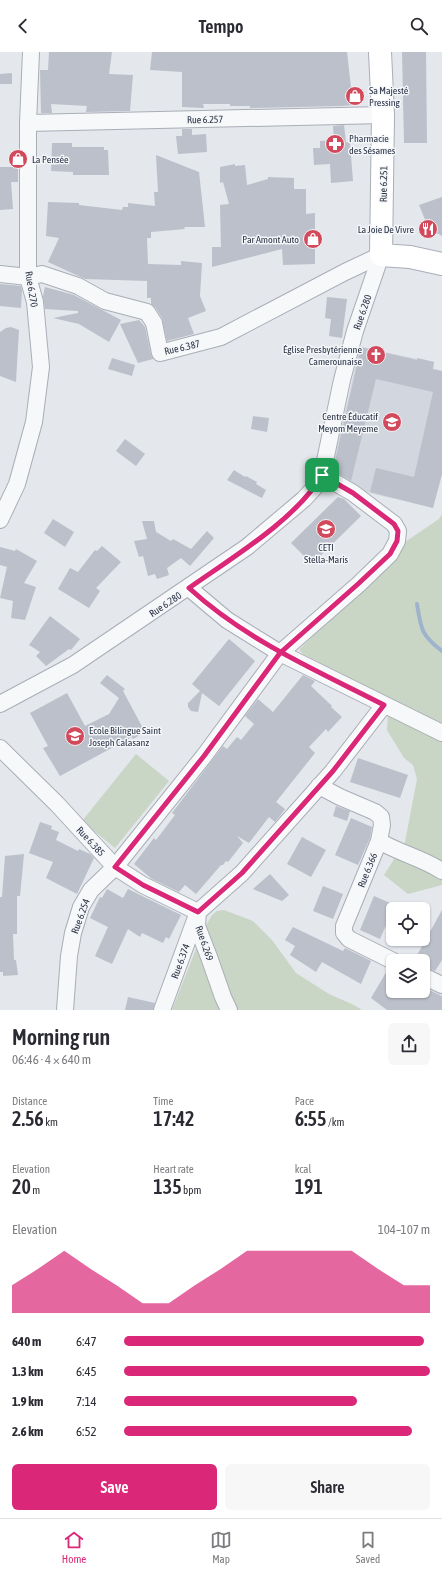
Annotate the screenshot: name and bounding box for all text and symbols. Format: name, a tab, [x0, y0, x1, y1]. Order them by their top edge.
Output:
icon: back	[12, 15, 34, 37]
icon: search	[408, 15, 430, 37]
text: Tempo	[199, 16, 243, 37]
shop icon: Sa Majesté Pressing	[344, 85, 366, 107]
place label: Sa Majesté Pressing	[369, 85, 409, 108]
street label: Rue 6.257	[187, 114, 224, 125]
pharmacy icon: Pharmacie des Sésames	[324, 133, 346, 155]
place label: Pharmacie des Sésames	[349, 133, 396, 156]
shop icon: La Pensée	[7, 148, 29, 170]
place label: La Pensée	[32, 154, 69, 165]
street label: Rue 6.251	[378, 165, 389, 202]
restaurant icon: La Joie De Vivre	[417, 218, 439, 240]
place label: La Joie De Vivre	[358, 224, 414, 235]
shop icon: Par Amont Auto	[302, 228, 324, 250]
place label: Par Amont Auto	[242, 234, 299, 245]
street label: Rue 6.270	[23, 270, 40, 308]
street label: Rue 6.280	[351, 293, 374, 331]
street label: Rue 6.387	[163, 338, 201, 357]
place label: Église Presbytérienne Camerounaise	[283, 344, 362, 367]
church icon: Église Presbytérienne Camerounaise	[365, 344, 387, 366]
place label: Centre Éducatif Meyom Meyeme	[318, 411, 378, 434]
school or university icon: Centre Éducatif Meyom Meyeme	[381, 411, 403, 433]
pin	[305, 458, 339, 492]
icon: arrive	[311, 464, 333, 486]
school or university icon: CETI Stella-Maris	[315, 518, 337, 540]
place label: CETI Stella-Maris	[304, 542, 349, 565]
street label: Rue 6.280	[147, 590, 184, 619]
school or university icon: Ecole Bilingue Saint Joseph Calasanz	[64, 725, 86, 747]
place label: Ecole Bilingue Saint Joseph Calasanz	[89, 725, 161, 748]
street label: Rue 6.385	[74, 824, 107, 859]
street label: Rue 6.366	[356, 851, 379, 889]
street label: Rue 6.254	[69, 897, 92, 935]
map controls	[386, 902, 430, 998]
button: locate	[386, 902, 430, 946]
street label: Rue 6.269	[193, 924, 216, 962]
street label: Rue 6.374	[169, 942, 192, 980]
button: layers	[386, 954, 430, 998]
button: share	[388, 1023, 430, 1065]
text: Morning run	[12, 1024, 110, 1050]
text: 06:46 · 4 × 640 m	[12, 1052, 91, 1067]
text: Distance	[12, 1095, 47, 1107]
text: Time	[153, 1095, 173, 1107]
text: Pace	[295, 1095, 314, 1107]
text: 2.56	[12, 1107, 44, 1130]
text: 17:42	[153, 1107, 195, 1130]
text: 6:55	[295, 1107, 326, 1130]
text: km	[44, 1116, 58, 1128]
text: /km	[326, 1116, 344, 1128]
text: Elevation	[12, 1163, 50, 1175]
text: Heart rate	[153, 1163, 194, 1175]
text: kcal	[295, 1163, 311, 1175]
text: 20	[12, 1175, 31, 1198]
text: 135	[153, 1175, 182, 1198]
text: 191	[295, 1175, 323, 1198]
text: m	[31, 1184, 40, 1196]
text: bpm	[182, 1184, 201, 1196]
text: Elevation	[12, 1222, 57, 1237]
text: 104–107 m	[378, 1222, 430, 1237]
text: 640 m	[12, 1334, 41, 1349]
text: 6:47	[76, 1334, 97, 1349]
text: 1.3 km	[12, 1364, 43, 1379]
text: 6:45	[76, 1364, 97, 1379]
text: 1.9 km	[12, 1394, 43, 1409]
text: 7:14	[76, 1394, 97, 1409]
text: 2.6 km	[12, 1424, 43, 1439]
text: 6:52	[76, 1424, 97, 1439]
button: Save	[12, 1464, 217, 1510]
button: Share	[225, 1464, 430, 1510]
tab: Home	[62, 1529, 86, 1565]
tab: Map	[210, 1529, 232, 1565]
tab: Saved	[356, 1529, 380, 1565]

